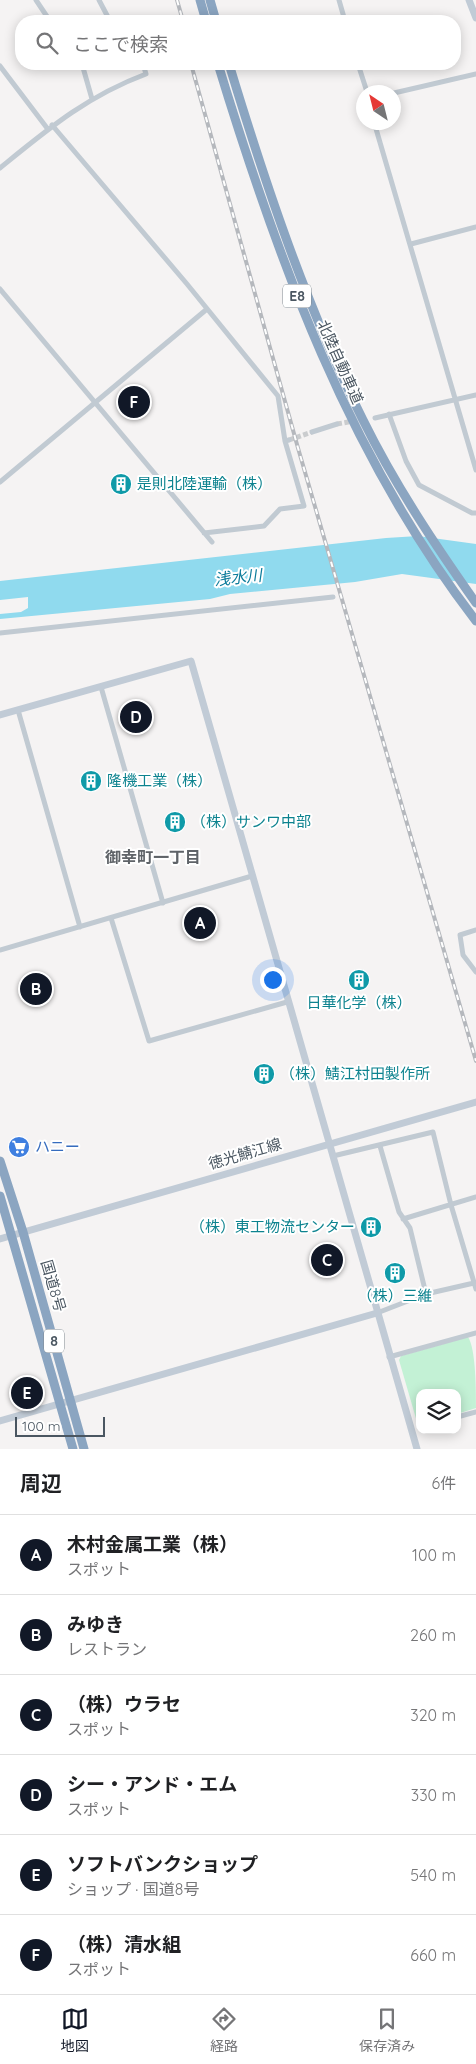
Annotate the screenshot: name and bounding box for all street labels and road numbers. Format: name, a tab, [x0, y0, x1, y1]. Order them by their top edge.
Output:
road number: E8	[283, 284, 311, 308]
street label: 北陸自動車道	[313, 317, 367, 407]
street label: 徳光鯖江線	[206, 1134, 284, 1173]
street label: 国道8号	[37, 1258, 70, 1314]
road number: 8	[44, 1330, 64, 1352]

